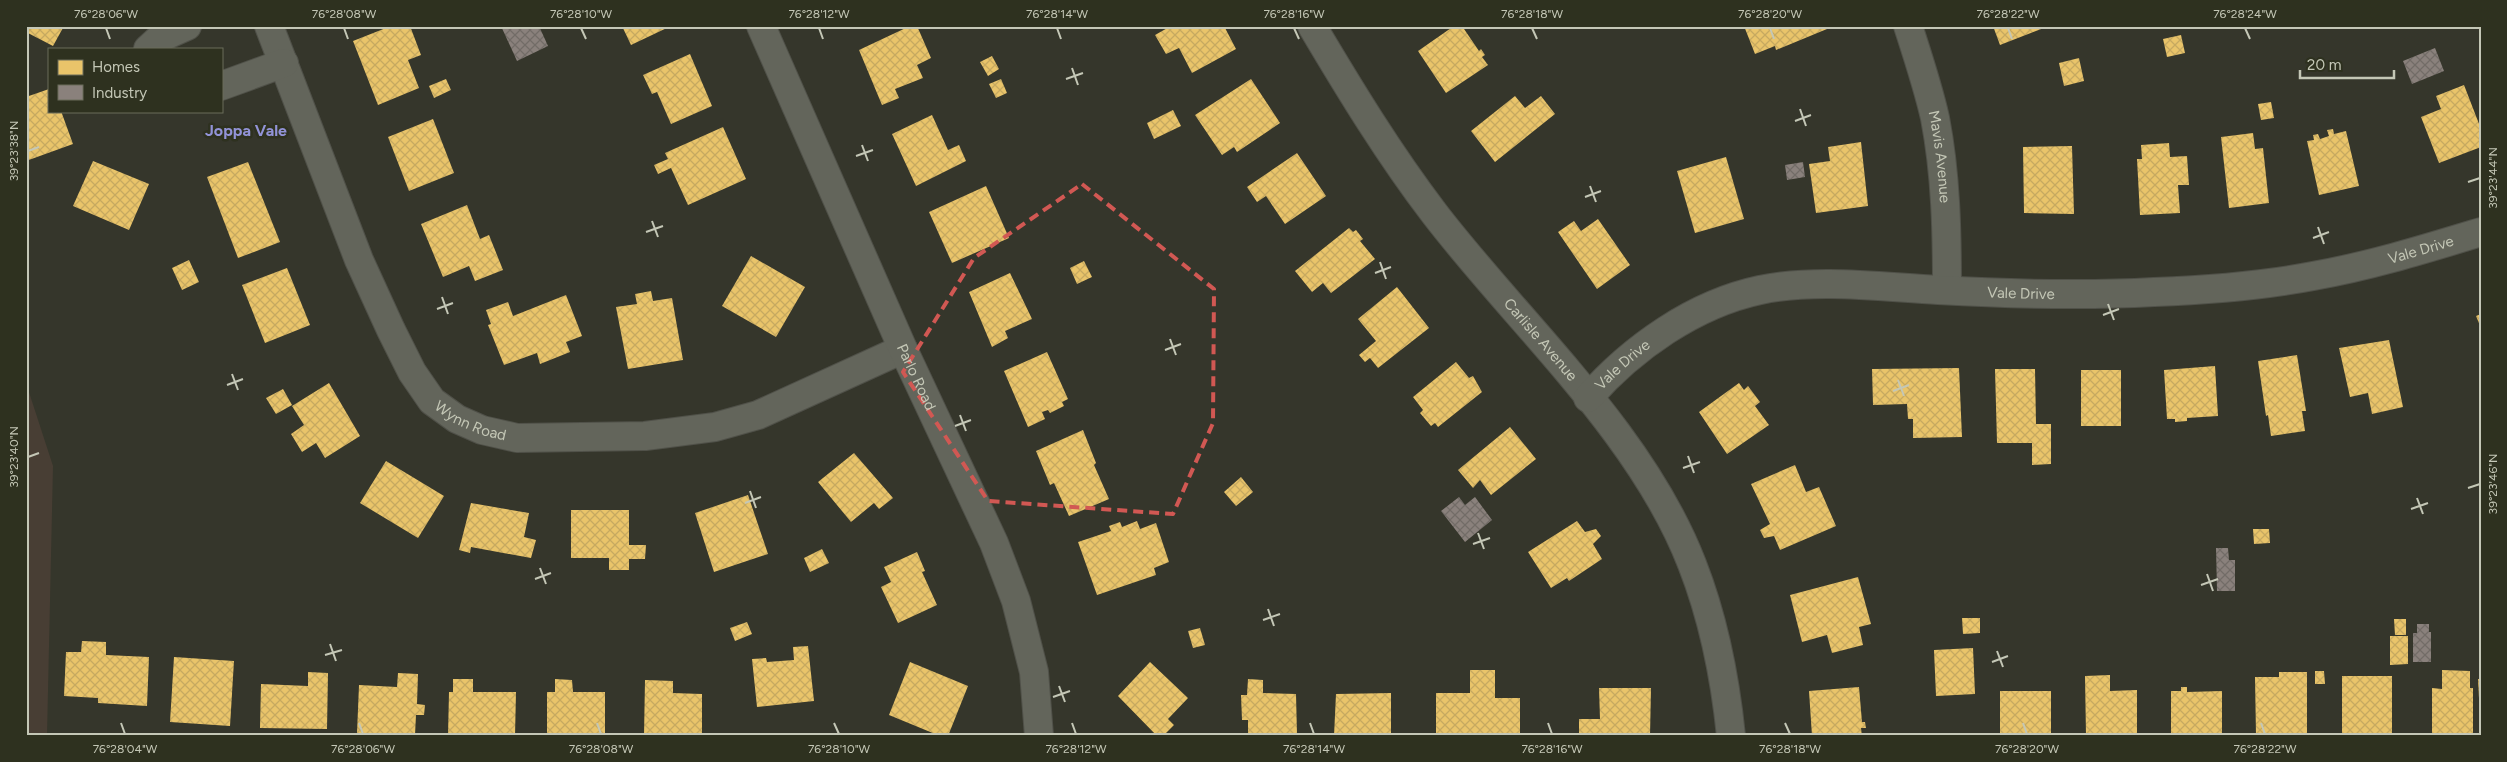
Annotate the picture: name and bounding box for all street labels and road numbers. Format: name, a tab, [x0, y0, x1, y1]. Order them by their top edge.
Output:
street label: Mavis Avenue	[1925, 109, 1954, 204]
street label: Vale Drive	[2386, 232, 2456, 268]
street label: Vale Drive	[1987, 283, 2055, 303]
street label: Carlisle Avenue	[1500, 295, 1581, 385]
street label: Vale Drive	[1591, 336, 1653, 394]
street label: Parlo Road	[893, 341, 940, 413]
street label: Wynn Road	[431, 397, 508, 444]

